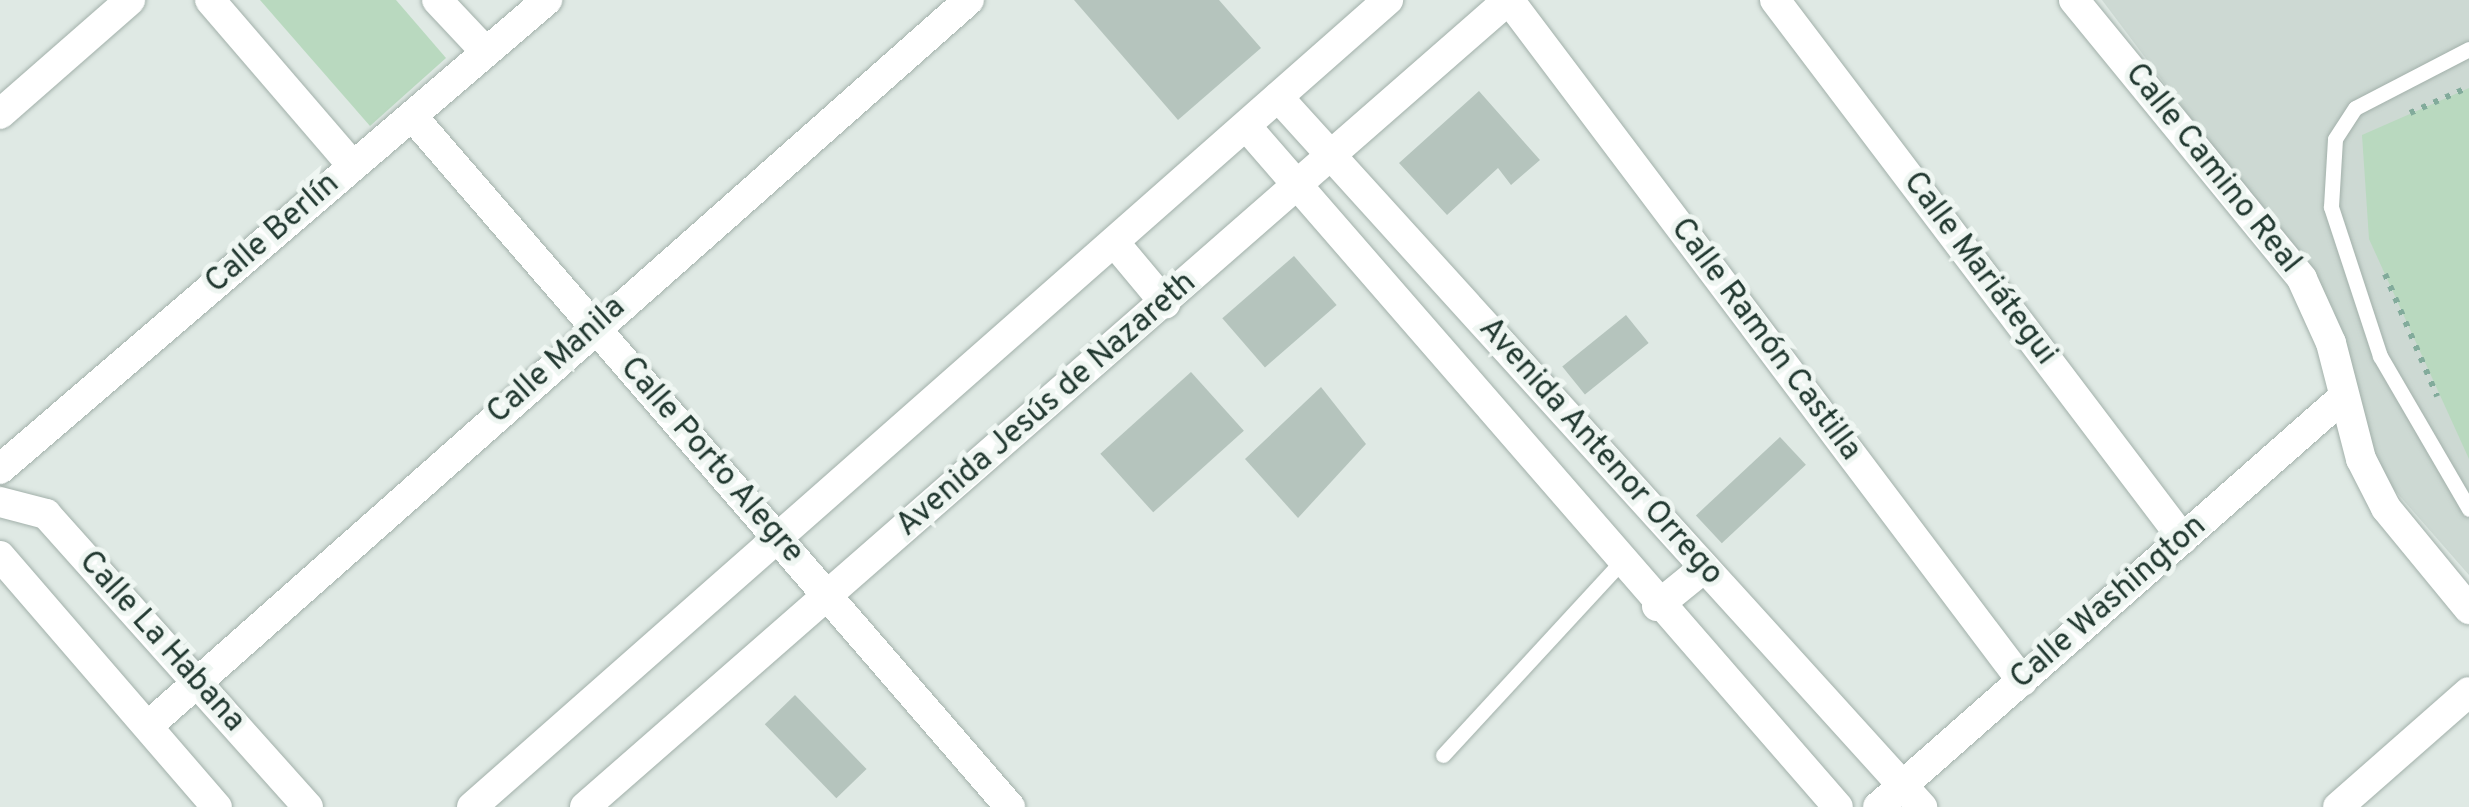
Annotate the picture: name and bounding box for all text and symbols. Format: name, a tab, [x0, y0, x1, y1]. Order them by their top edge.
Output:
street label: Calle Camino Real	[2116, 56, 2308, 282]
street label: Calle Berlín	[198, 165, 348, 303]
street label: Calle Mariátegui	[1894, 165, 2064, 373]
street label: Calle Ramón Castilla	[1661, 211, 1869, 469]
street label: Avenida Jesús de Nazareth	[889, 264, 1205, 546]
street label: Calle Manila	[480, 289, 634, 433]
street label: Avenida Antenor Orrego	[1469, 310, 1731, 594]
street label: Calle Porto Alegre	[611, 350, 811, 572]
street label: Calle Washington	[2003, 507, 2215, 699]
street label: Calle La Habana	[70, 544, 252, 740]

